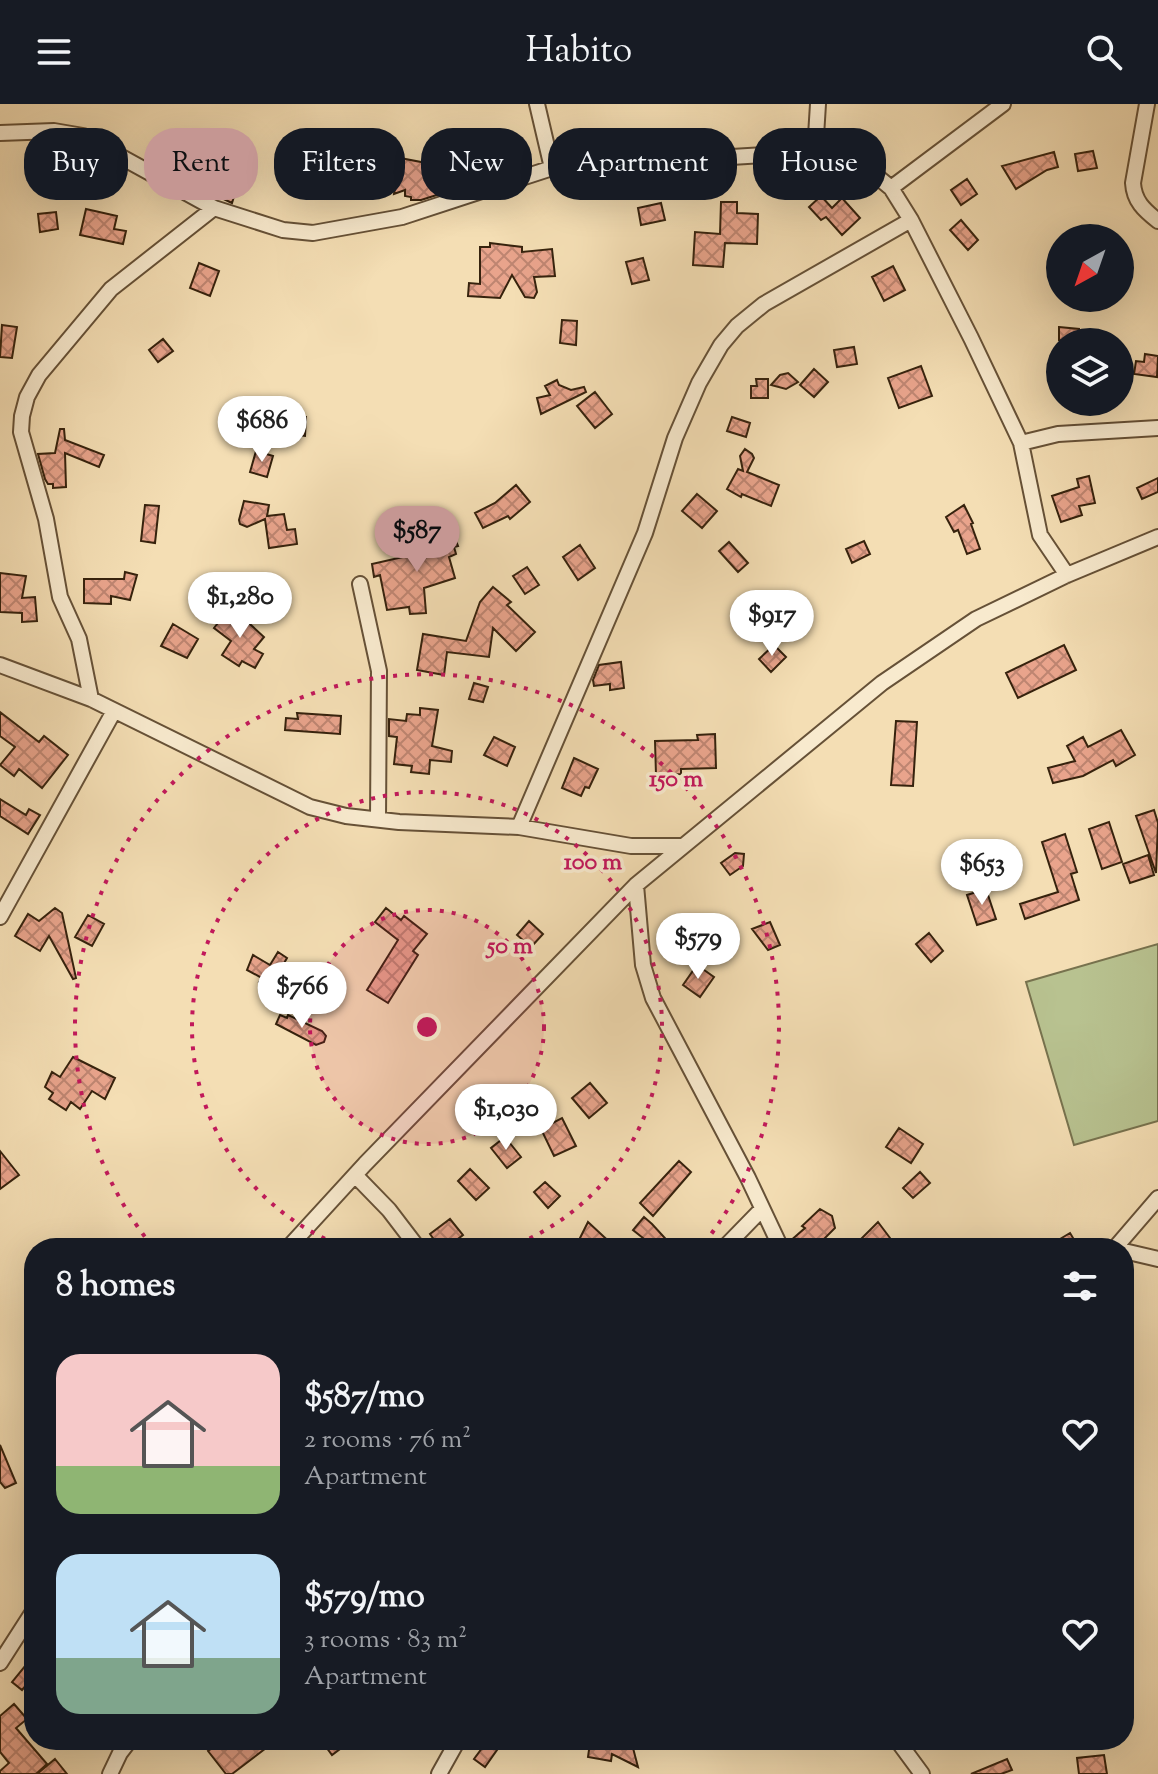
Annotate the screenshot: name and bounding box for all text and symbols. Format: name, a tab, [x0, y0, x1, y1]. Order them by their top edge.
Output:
text: Habito	[526, 26, 632, 78]
icon: menu	[32, 30, 76, 74]
icon: search	[1082, 30, 1126, 74]
chip: Buy	[24, 128, 128, 200]
chip: Rent	[144, 128, 258, 200]
chip: Filters	[274, 128, 405, 200]
chip: New	[421, 128, 532, 200]
chip: Apartment	[548, 128, 737, 200]
chip: House	[753, 128, 886, 200]
north arrow	[1046, 224, 1134, 312]
map controls	[1046, 224, 1134, 416]
button: layers	[1046, 328, 1134, 416]
pin: $686	[215, 396, 309, 464]
text: $686	[236, 403, 288, 440]
pin: $587	[370, 506, 464, 574]
text: $587	[393, 513, 441, 550]
pin: $1,280	[175, 572, 305, 640]
text: $1,280	[206, 579, 274, 616]
pin: $917	[725, 590, 819, 658]
text: $917	[748, 597, 796, 634]
text: 150 m	[649, 763, 703, 797]
pin: $653	[935, 839, 1029, 907]
text: 100 m	[564, 846, 622, 880]
text: $653	[959, 846, 1005, 883]
pin: $579	[651, 913, 745, 981]
text: $579	[674, 920, 722, 957]
text: 50 m	[485, 930, 533, 964]
pin: $766	[255, 962, 349, 1030]
text: $766	[276, 969, 328, 1006]
centre of rings	[413, 1013, 441, 1041]
pin: $1,030	[441, 1084, 571, 1152]
text: $1,030	[473, 1091, 539, 1128]
text: 8 homes	[56, 1262, 175, 1311]
icon: filters	[1058, 1264, 1102, 1308]
text: $587/mo	[304, 1373, 425, 1422]
icon: home	[120, 1386, 216, 1482]
icon: heart	[1058, 1412, 1102, 1456]
text: 2 rooms · 76 m²	[304, 1422, 471, 1459]
text: Apartment	[304, 1459, 427, 1496]
text: $579/mo	[304, 1573, 425, 1622]
icon: home	[120, 1586, 216, 1682]
icon: heart	[1058, 1612, 1102, 1656]
text: 3 rooms · 83 m²	[304, 1622, 467, 1659]
text: Apartment	[304, 1659, 427, 1696]

